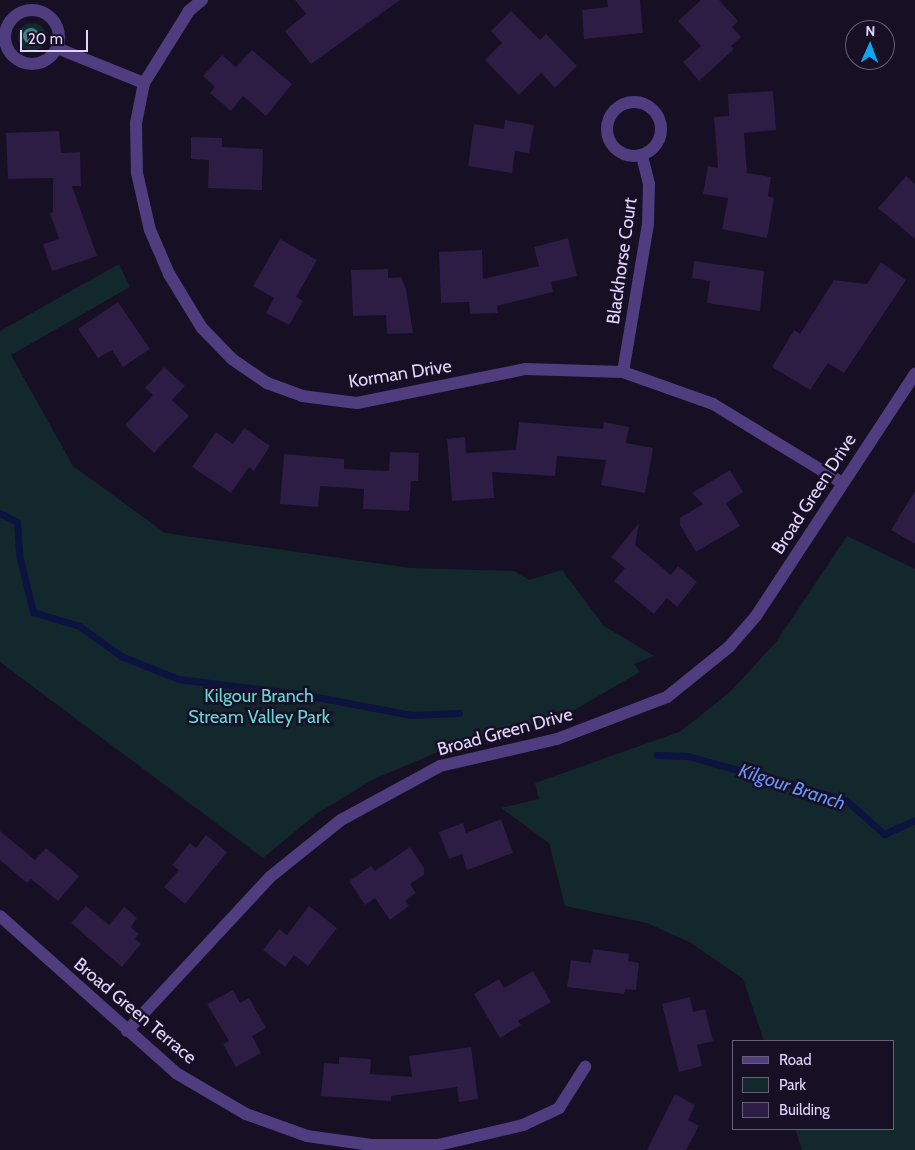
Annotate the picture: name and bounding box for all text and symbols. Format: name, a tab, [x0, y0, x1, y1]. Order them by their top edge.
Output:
scale bar	[22, 20, 90, 52]
north arrow	[845, 20, 895, 70]
text: N	[865, 22, 876, 40]
text: 20 m	[28, 30, 63, 48]
street label: Blackhorse Court	[602, 196, 642, 326]
street label: Korman Drive	[347, 355, 453, 393]
street label: Broad Green Drive	[767, 430, 861, 558]
park label: Kilgour Branch Stream Valley Park	[188, 686, 330, 729]
street label: Broad Green Drive	[435, 704, 575, 760]
water label: Kilgour Branch	[736, 759, 848, 815]
street label: Broad Green Terrace	[69, 953, 201, 1069]
legend	[732, 1040, 895, 1130]
text: Road	[779, 1051, 812, 1069]
text: Park	[779, 1076, 806, 1094]
text: Building	[779, 1101, 830, 1119]

